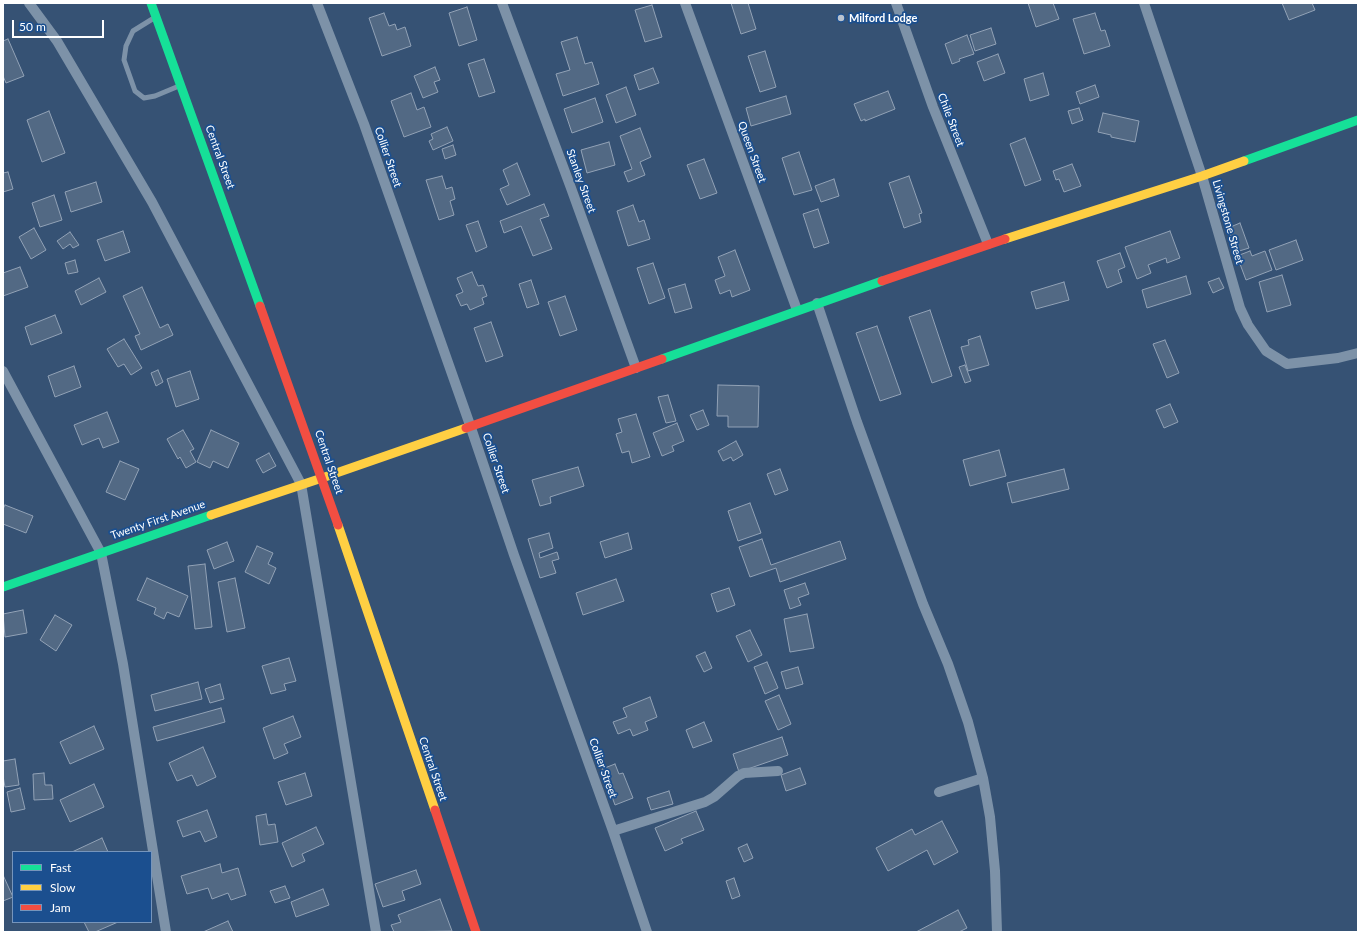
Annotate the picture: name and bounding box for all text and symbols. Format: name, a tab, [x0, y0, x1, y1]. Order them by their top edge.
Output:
place label: Milford Lodge	[849, 11, 917, 25]
scale bar	[14, 12, 106, 38]
marker: Milford Lodge	[836, 13, 846, 23]
text: 50 m	[19, 19, 46, 34]
street label: Chile Street	[935, 91, 967, 149]
street label: Queen Street	[735, 119, 769, 185]
street label: Central Street	[202, 123, 238, 191]
street label: Collier Street	[372, 125, 404, 189]
street label: Stanley Street	[563, 147, 599, 215]
street label: Livingstone Street	[1210, 178, 1246, 266]
street label: Central Street	[312, 428, 346, 496]
street label: Collier Street	[480, 431, 512, 495]
street label: Twenty First Avenue	[109, 498, 207, 542]
street label: Central Street	[416, 735, 450, 803]
street label: Collier Street	[586, 736, 620, 800]
legend	[12, 851, 152, 923]
text: Fast	[50, 860, 71, 875]
text: Slow	[50, 880, 75, 895]
text: Jam	[50, 900, 71, 915]

